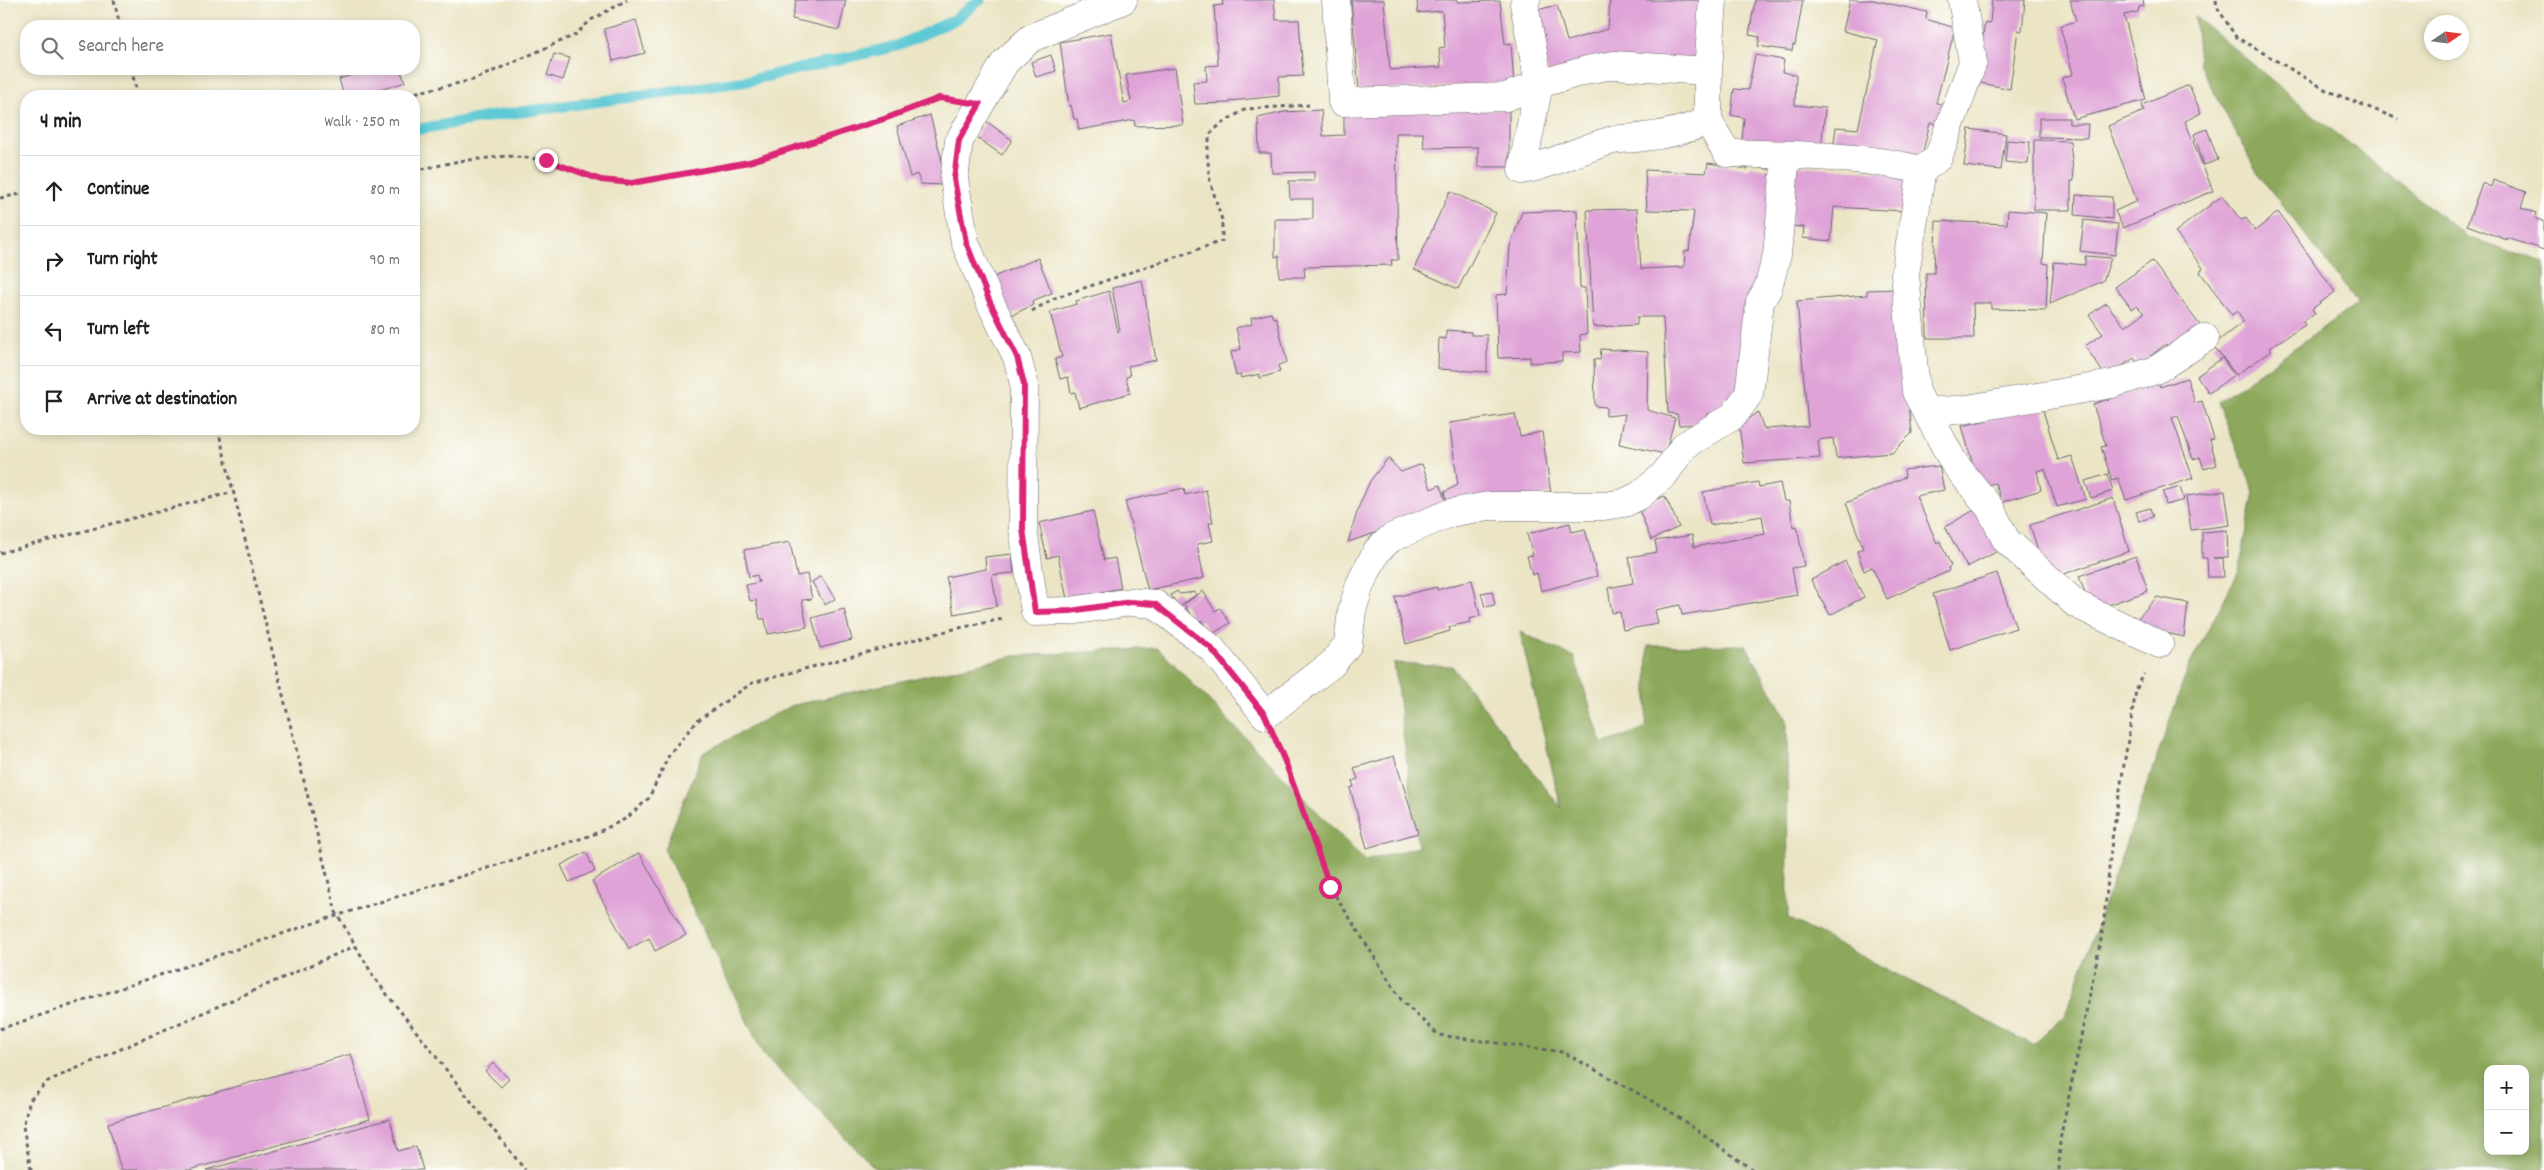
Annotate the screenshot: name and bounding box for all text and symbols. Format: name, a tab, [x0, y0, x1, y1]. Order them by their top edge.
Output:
north arrow	[2424, 15, 2469, 60]
search box	[20, 20, 420, 75]
icon: search	[38, 34, 66, 62]
text: Search here	[78, 34, 164, 61]
text: 4 min	[40, 108, 82, 138]
text: Walk · 250 m	[324, 111, 400, 134]
route end	[535, 149, 558, 172]
icon: ahead	[40, 177, 68, 205]
text: Continue	[87, 177, 149, 204]
text: 80 m	[370, 179, 400, 202]
icon: right	[40, 247, 68, 275]
text: Turn right	[87, 247, 158, 274]
text: 90 m	[369, 249, 400, 272]
icon: left	[40, 317, 68, 345]
text: Turn left	[87, 317, 150, 344]
text: 80 m	[370, 319, 400, 342]
icon: arrive	[40, 387, 68, 415]
text: Arrive at destination	[87, 387, 237, 414]
route start	[1319, 876, 1342, 899]
map controls	[2484, 1065, 2529, 1155]
button: +	[2484, 1065, 2529, 1110]
button: −	[2484, 1110, 2529, 1155]

